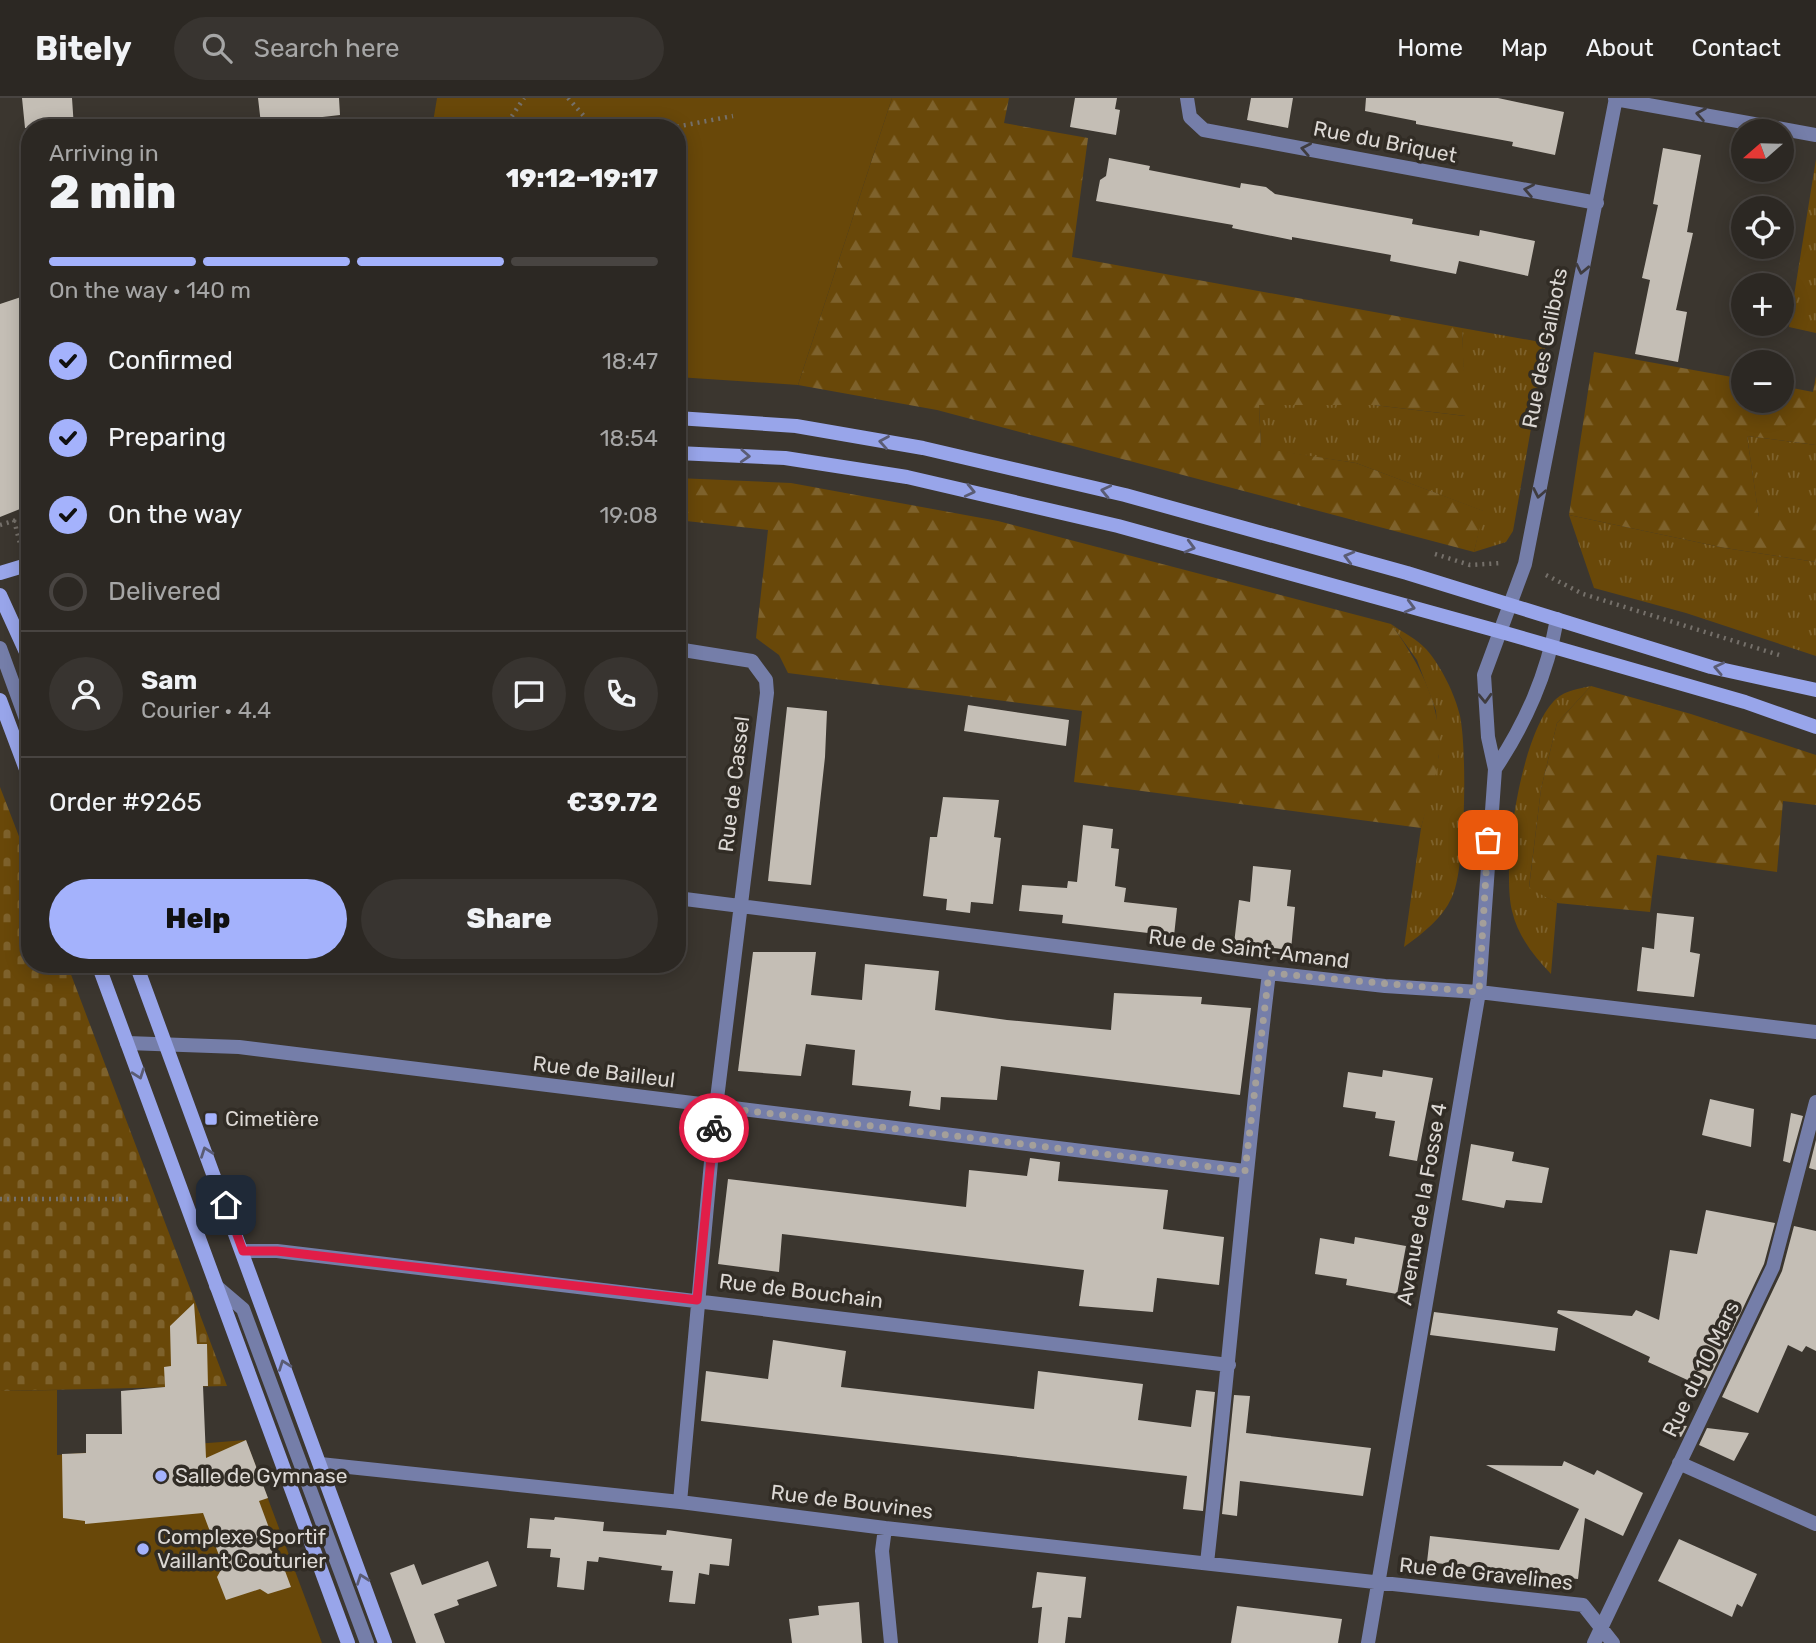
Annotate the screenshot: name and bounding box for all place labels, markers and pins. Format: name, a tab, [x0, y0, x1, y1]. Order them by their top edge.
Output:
pin	[1458, 810, 1518, 870]
place label: Cimetière	[225, 1106, 319, 1131]
marker: Cimetière	[203, 1111, 219, 1127]
pin	[196, 1175, 256, 1235]
place label: Salle de Gymnase	[175, 1463, 348, 1488]
marker: Salle de Gymnase	[153, 1468, 169, 1484]
place label: Complexe Sportif Vaillant Couturier	[157, 1524, 326, 1573]
marker: Complexe Sportif Vaillant Couturier	[135, 1541, 151, 1557]

